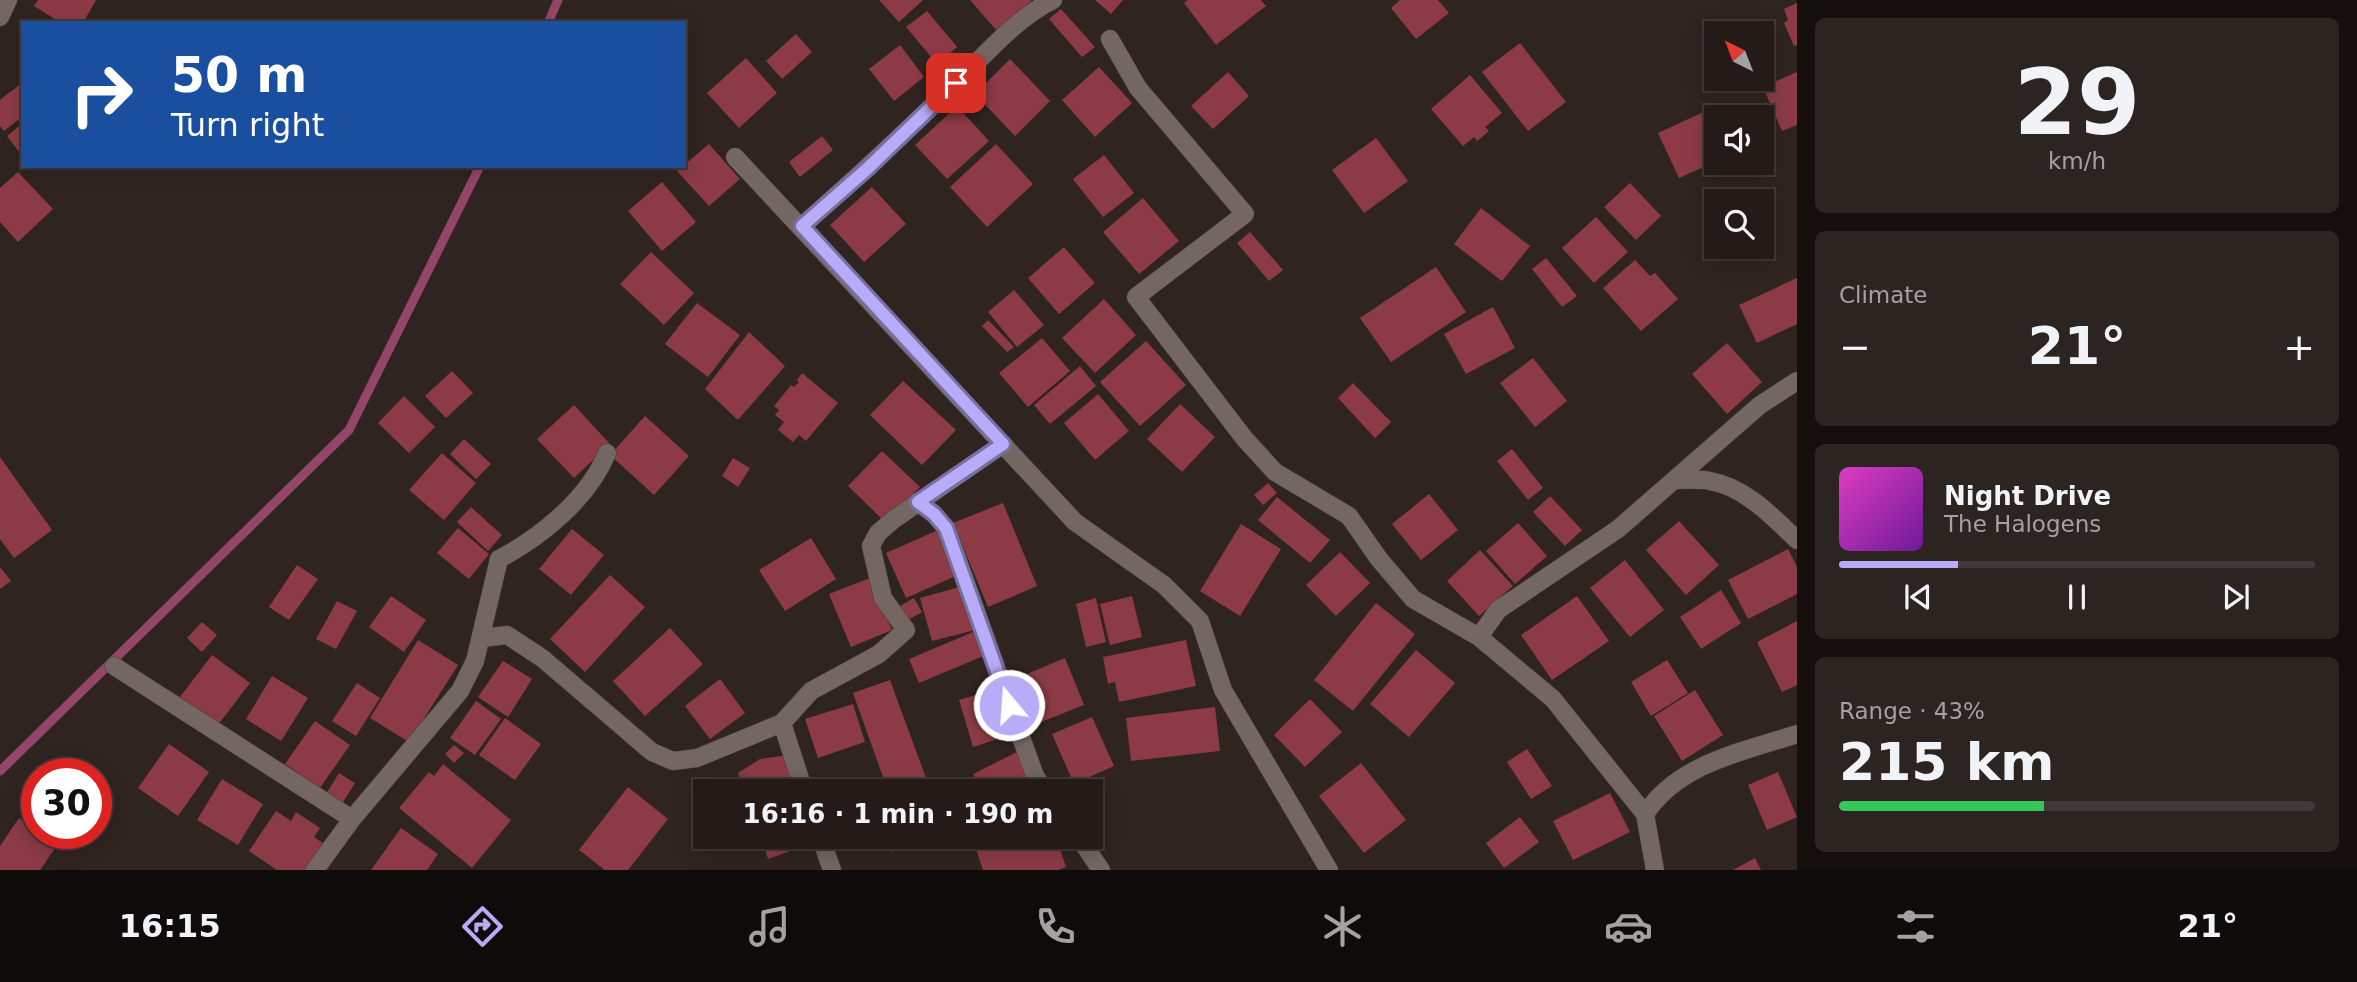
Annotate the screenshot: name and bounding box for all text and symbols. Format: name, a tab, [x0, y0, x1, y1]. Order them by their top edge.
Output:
north arrow	[1704, 21, 1774, 91]
map controls	[1704, 21, 1774, 259]
text: 50 m	[171, 47, 307, 104]
icon: right	[56, 49, 147, 140]
text: 29	[2014, 50, 2140, 155]
pin	[926, 53, 986, 113]
icon: arrive	[937, 64, 975, 102]
button: sound	[1704, 105, 1774, 175]
text: Turn right	[171, 106, 324, 144]
text: km/h	[2048, 148, 2106, 174]
button: search	[1704, 189, 1774, 259]
text: Climate	[1839, 282, 1928, 308]
text: 21°	[2028, 316, 2126, 376]
text: −	[1839, 325, 1871, 369]
text: +	[2283, 325, 2315, 369]
text: Night Drive	[1944, 481, 2111, 511]
text: The Halogens	[1944, 511, 2101, 537]
icon: previous	[1899, 578, 1937, 616]
icon: pause	[2058, 578, 2096, 616]
icon: next	[2217, 578, 2255, 616]
position arrow	[972, 668, 1046, 742]
text: Range · 43%	[1839, 698, 1985, 724]
text: 215 km	[1839, 732, 2054, 792]
speed limit sign: 30	[21, 758, 112, 849]
text: 16:16 · 1 min · 190 m	[743, 799, 1053, 829]
icon: directions	[458, 902, 507, 951]
icon: music	[745, 902, 794, 951]
icon: phone	[1031, 902, 1080, 951]
icon: climate	[1318, 902, 1367, 951]
icon: car	[1604, 902, 1653, 951]
icon: filters	[1891, 902, 1940, 951]
text: 16:15	[119, 907, 221, 945]
text: 21°	[2178, 907, 2238, 945]

